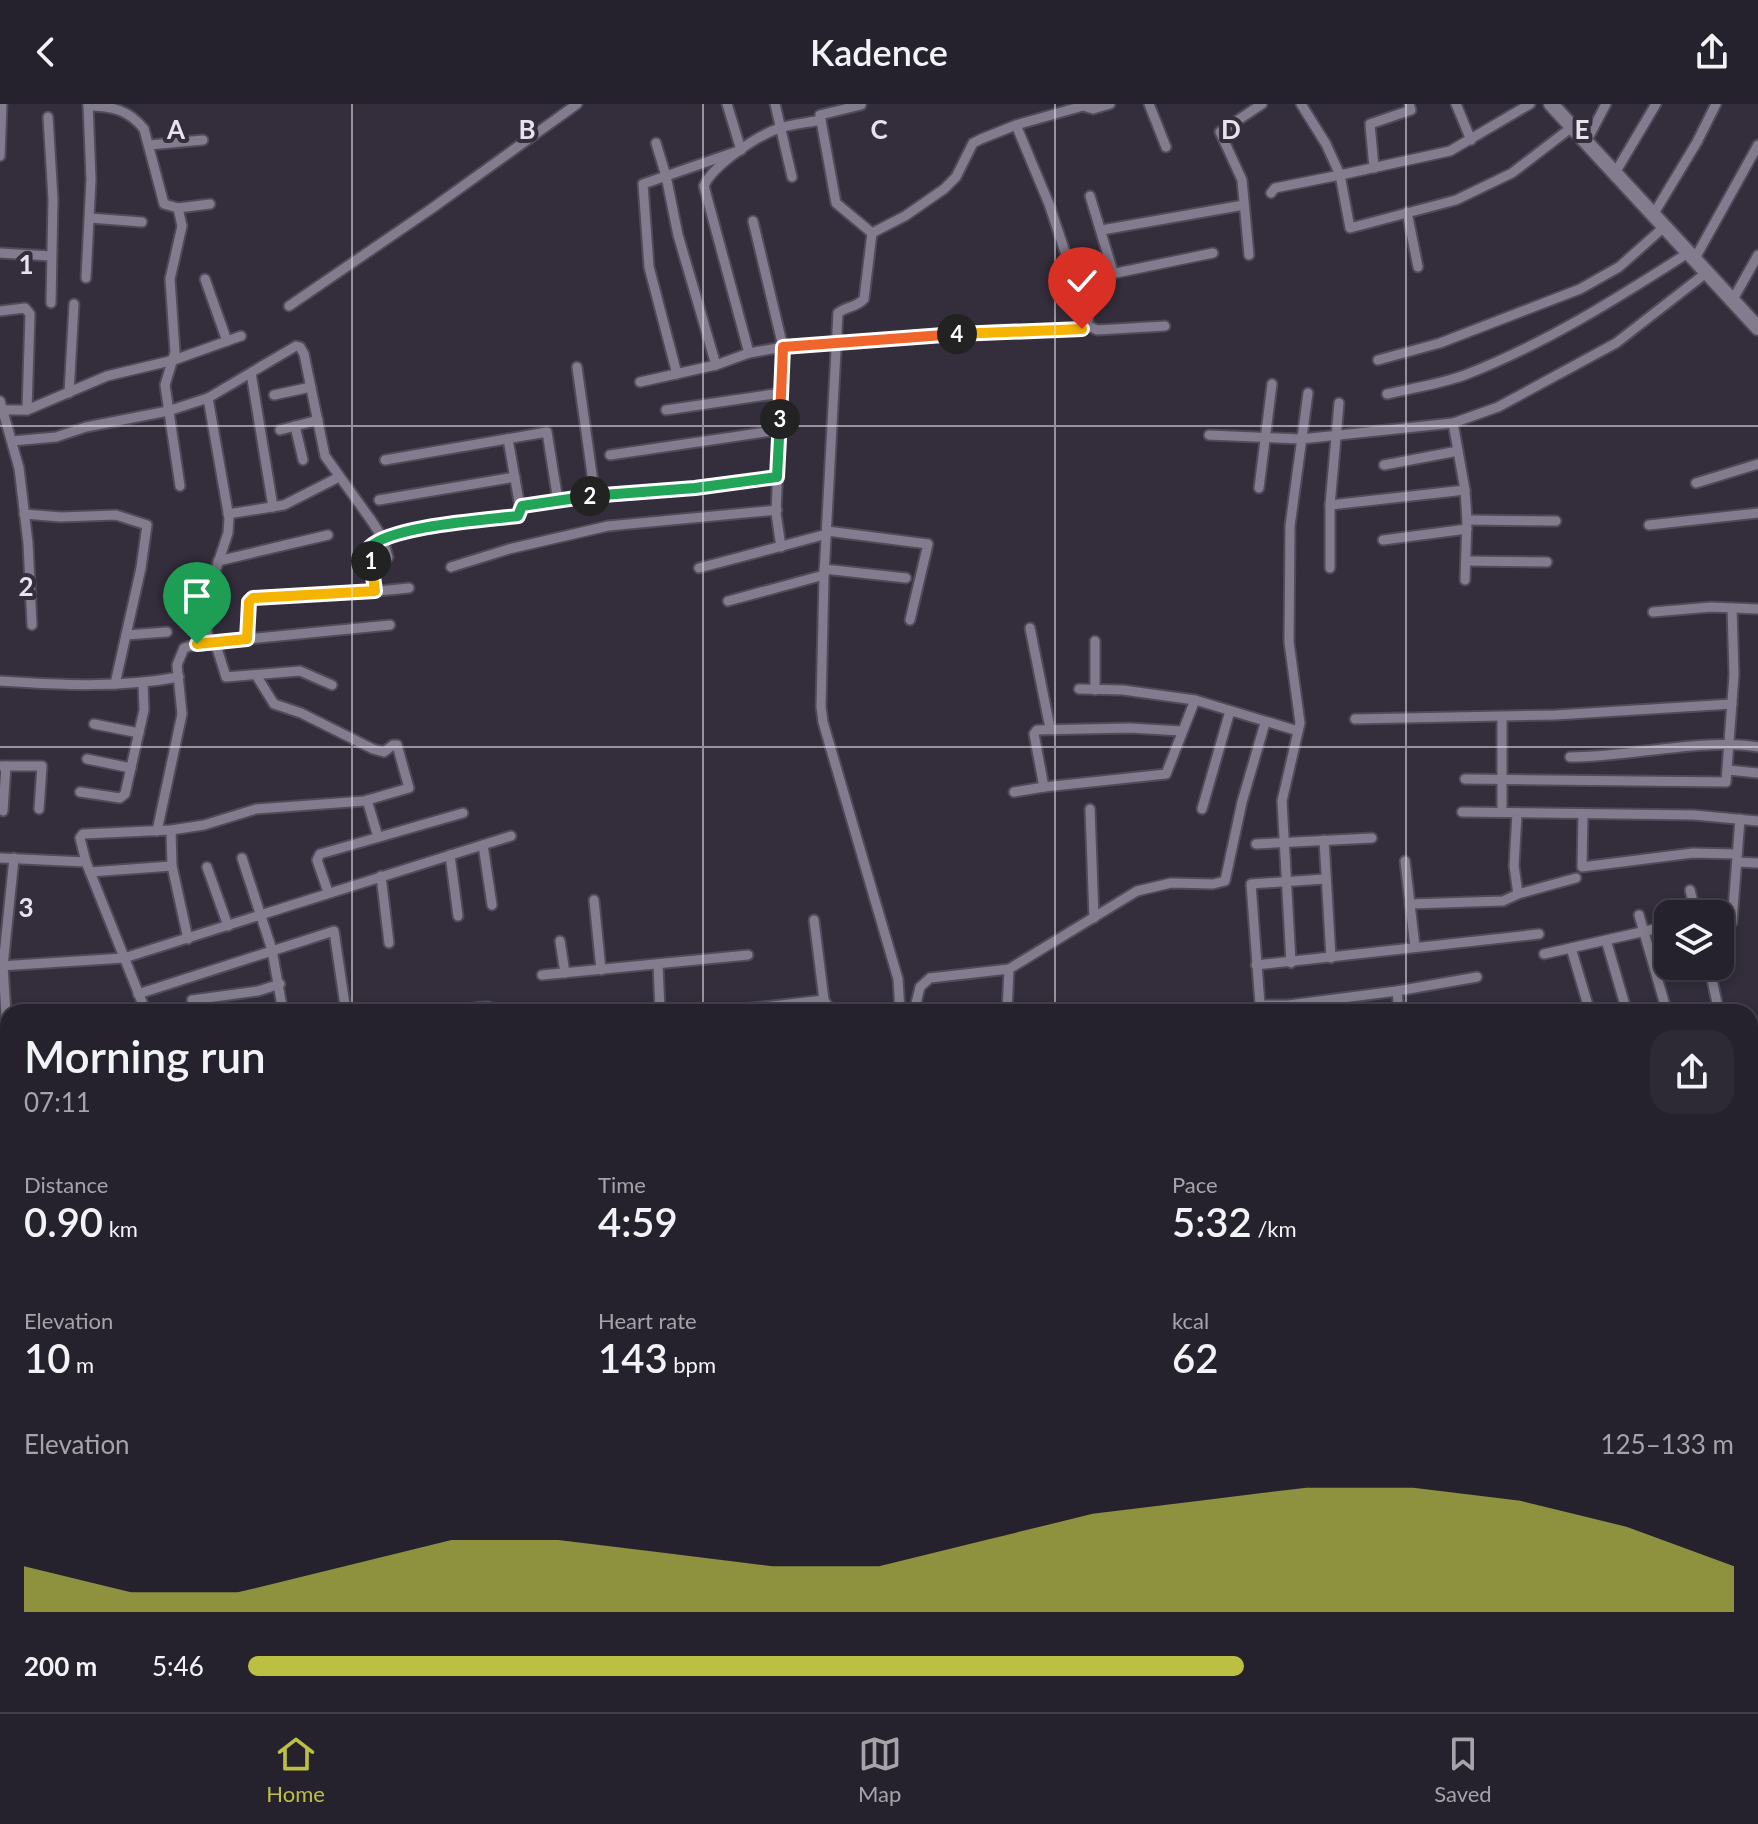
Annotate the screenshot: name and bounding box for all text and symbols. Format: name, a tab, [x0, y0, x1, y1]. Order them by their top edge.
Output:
icon: back	[24, 30, 68, 74]
text: Kadence	[810, 30, 948, 74]
icon: share	[1690, 30, 1734, 74]
text: A	[166, 113, 186, 145]
text: B	[518, 113, 536, 145]
text: C	[870, 113, 888, 145]
text: D	[1221, 113, 1241, 145]
text: E	[1575, 113, 1589, 145]
pin	[1048, 247, 1116, 329]
text: 1	[18, 248, 34, 280]
icon: check	[1060, 259, 1104, 303]
pin: 4	[937, 314, 977, 354]
text: 4	[951, 320, 963, 347]
pin: 3	[760, 399, 800, 439]
text: 3	[774, 405, 786, 432]
pin: 2	[570, 476, 610, 516]
text: 2	[584, 482, 596, 509]
pin: 1	[351, 541, 391, 581]
text: 1	[365, 547, 377, 574]
pin	[163, 562, 231, 644]
text: 2	[18, 570, 34, 602]
icon: arrive	[175, 574, 219, 618]
text: 3	[18, 891, 34, 923]
map controls	[1654, 900, 1734, 980]
button: layers	[1654, 900, 1734, 980]
text: Morning run	[24, 1030, 266, 1082]
button: share	[1650, 1030, 1734, 1114]
text: 07:11	[24, 1086, 91, 1118]
text: Distance	[24, 1171, 108, 1198]
text: Time	[598, 1171, 646, 1198]
text: Pace	[1172, 1171, 1218, 1198]
text: 0.90	[24, 1198, 103, 1246]
text: 4:59	[598, 1198, 678, 1246]
text: 5:32	[1172, 1198, 1252, 1246]
text: km	[103, 1215, 138, 1242]
text: /km	[1252, 1215, 1297, 1242]
text: Elevation	[24, 1307, 113, 1334]
text: Heart rate	[598, 1307, 697, 1334]
text: kcal	[1172, 1307, 1209, 1334]
text: 10	[24, 1334, 70, 1382]
text: 143	[598, 1334, 668, 1382]
text: 62	[1172, 1334, 1218, 1382]
text: m	[70, 1351, 94, 1378]
text: bpm	[668, 1351, 716, 1378]
text: Elevation	[24, 1428, 130, 1460]
text: 125–133 m	[1600, 1428, 1734, 1460]
text: 200 m	[24, 1650, 97, 1682]
text: 5:46	[152, 1650, 204, 1682]
tab: Home	[266, 1732, 325, 1807]
tab: Map	[858, 1732, 902, 1807]
tab: Saved	[1434, 1732, 1492, 1807]

